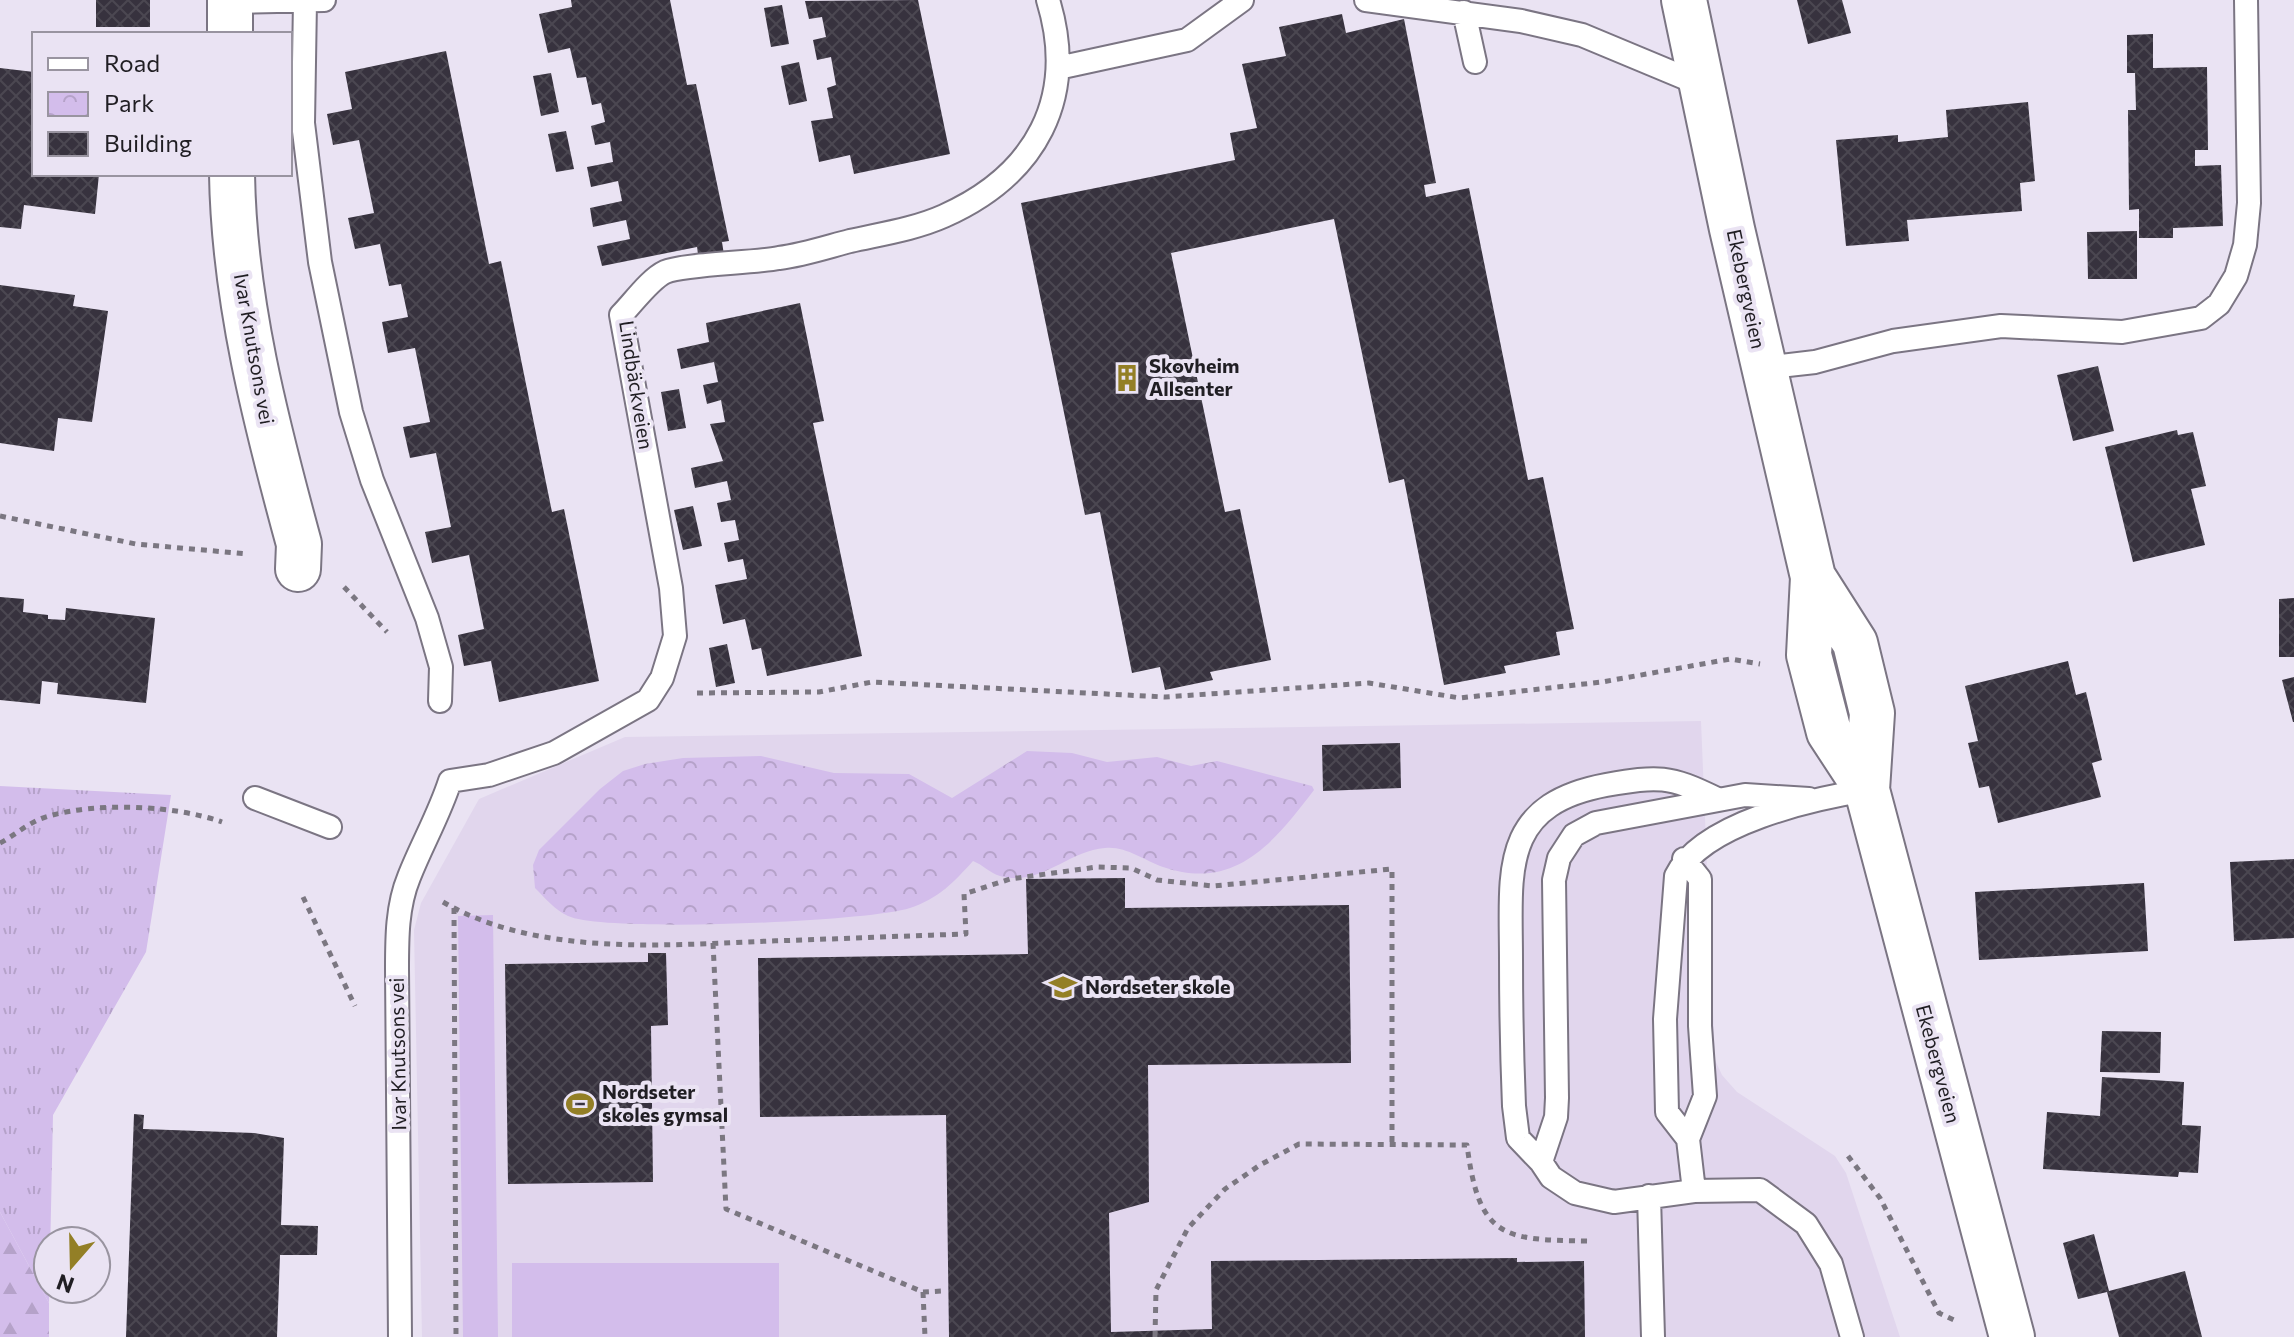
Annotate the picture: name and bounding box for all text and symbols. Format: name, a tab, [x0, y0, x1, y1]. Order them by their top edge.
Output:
legend	[32, 32, 292, 176]
text: Road	[104, 48, 160, 77]
text: Park	[104, 88, 154, 117]
text: Building	[104, 128, 192, 157]
street label: Ekebergveien	[1723, 227, 1771, 351]
street label: Ivar Knutsons vei	[230, 271, 280, 426]
street label: Lindbäckveien	[615, 319, 659, 451]
place label: Skovheim Allsenter	[1149, 353, 1239, 400]
building icon: Skovheim Allsenter	[1112, 363, 1142, 393]
school or university icon: Nordseter skole	[1048, 972, 1078, 1002]
place label: Nordseter skole	[1085, 974, 1231, 998]
street label: Ivar Knutsons vei	[384, 977, 410, 1131]
street label: Ekebergveien	[1912, 1002, 1966, 1126]
place label: Nordseter skoles gymsal	[602, 1079, 728, 1126]
sports icon: Nordseter skoles gymsal	[565, 1089, 595, 1119]
north arrow	[32, 1225, 112, 1305]
text: N	[53, 1269, 77, 1300]

